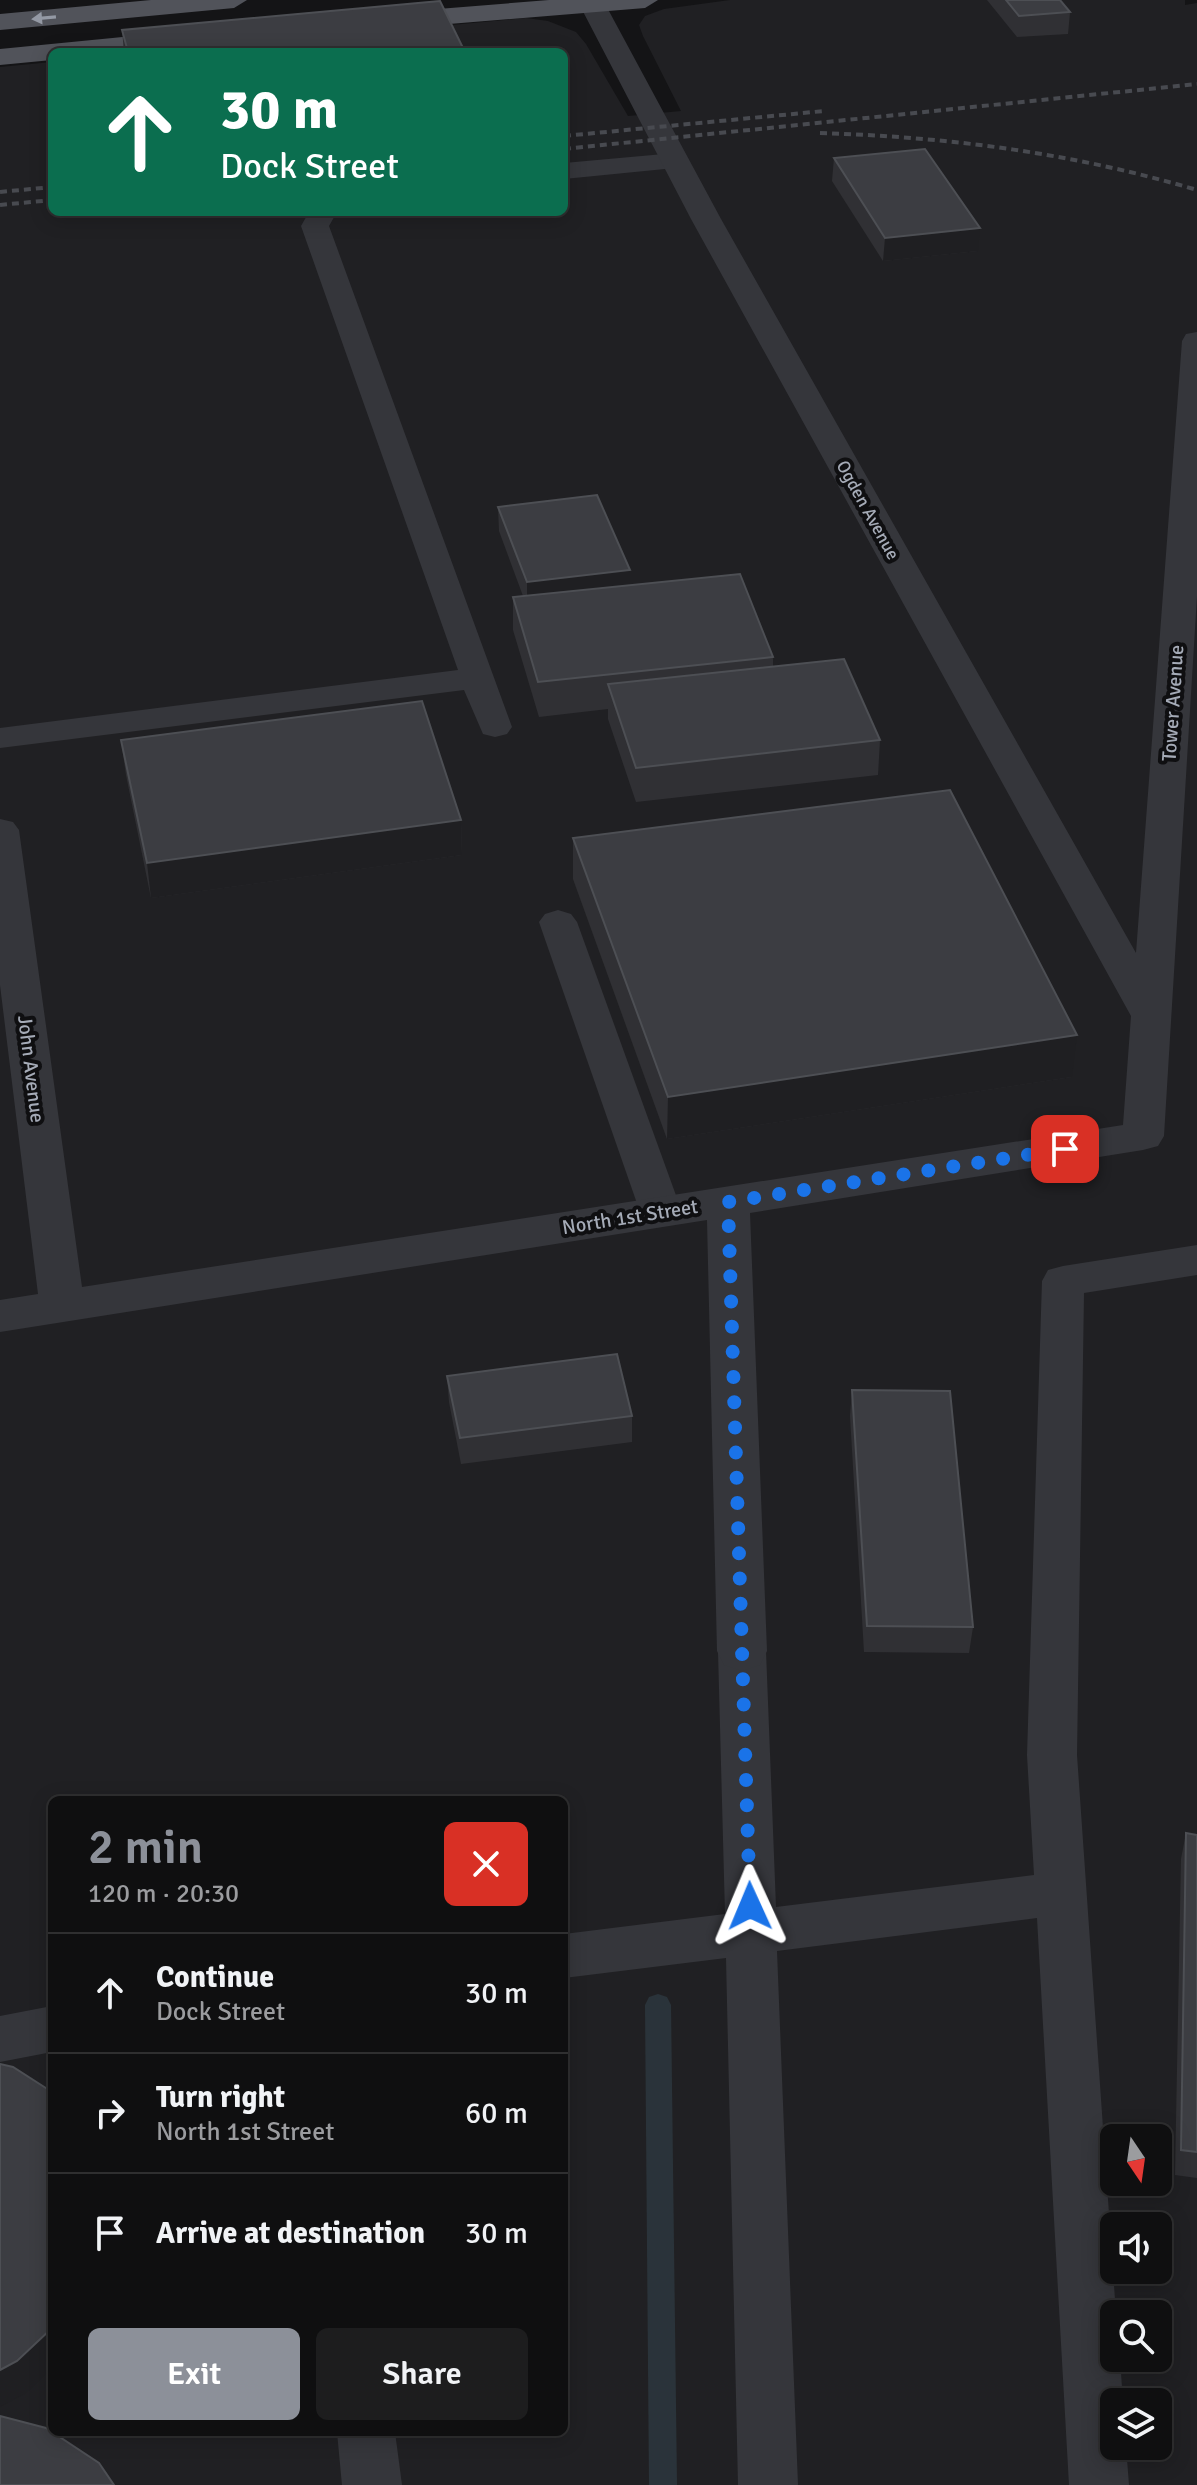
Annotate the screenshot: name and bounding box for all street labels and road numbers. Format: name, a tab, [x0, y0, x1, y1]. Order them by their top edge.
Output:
street label: Ogden Avenue	[832, 457, 904, 563]
street label: Tower Avenue	[1156, 644, 1190, 762]
street label: John Avenue	[12, 1014, 50, 1124]
street label: North 1st Street	[560, 1194, 700, 1240]

